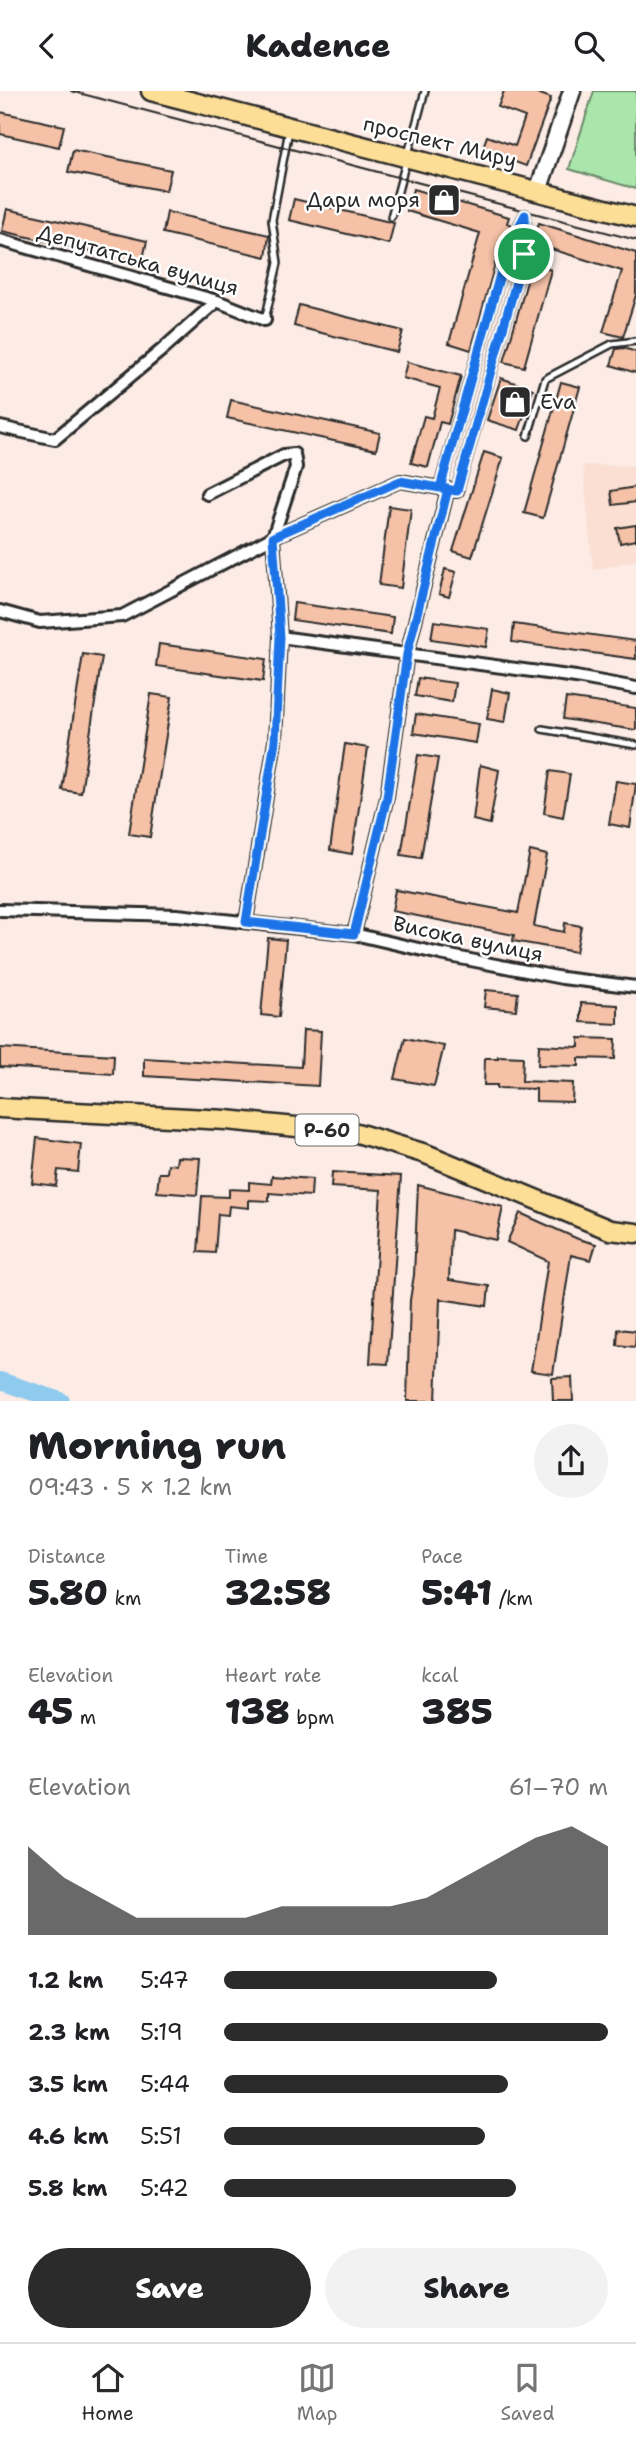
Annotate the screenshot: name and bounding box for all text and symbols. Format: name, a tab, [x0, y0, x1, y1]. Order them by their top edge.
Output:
text: Kadence	[245, 24, 391, 67]
icon: back	[28, 27, 66, 65]
icon: search	[570, 27, 608, 65]
street label: проспект Миру	[360, 109, 520, 175]
shop icon: Дари моря	[425, 181, 463, 219]
place label: Дари моря	[306, 186, 420, 214]
street label: Депутатська вулиця	[34, 218, 242, 302]
pin	[494, 224, 554, 284]
icon: arrive	[505, 235, 543, 273]
shop icon: Eva	[496, 383, 534, 421]
place label: Eva	[540, 388, 576, 416]
street label: Висока вулиця	[390, 909, 546, 969]
road number: Р-60	[296, 1114, 358, 1145]
text: Morning run	[28, 1420, 286, 1471]
button: share	[534, 1424, 608, 1498]
text: 09:43 · 5 × 1.2 km	[28, 1472, 232, 1502]
text: Distance	[28, 1544, 106, 1569]
text: Time	[225, 1544, 268, 1569]
text: Pace	[421, 1544, 463, 1569]
text: 5.80	[28, 1569, 108, 1616]
text: 32:58	[225, 1569, 331, 1616]
text: 5:41	[421, 1569, 492, 1616]
text: km	[108, 1586, 141, 1611]
text: /km	[492, 1586, 533, 1611]
text: Elevation	[28, 1663, 113, 1688]
text: Heart rate	[225, 1663, 321, 1688]
text: kcal	[421, 1663, 458, 1688]
text: 45	[28, 1688, 73, 1735]
text: 138	[225, 1688, 290, 1735]
text: 385	[421, 1688, 493, 1735]
text: m	[73, 1705, 96, 1730]
text: bpm	[290, 1705, 334, 1730]
text: Elevation	[28, 1772, 131, 1802]
text: 61–70 m	[509, 1772, 608, 1802]
text: 1.2 km	[28, 1965, 104, 1995]
text: 5:47	[140, 1965, 189, 1995]
text: 2.3 km	[28, 2017, 110, 2047]
text: 5:19	[140, 2017, 183, 2047]
text: 3.5 km	[28, 2069, 108, 2099]
text: 5:44	[140, 2069, 190, 2099]
text: 4.6 km	[28, 2121, 109, 2151]
text: 5:51	[140, 2121, 182, 2151]
text: 5.8 km	[28, 2173, 107, 2203]
text: 5:42	[140, 2173, 189, 2203]
button: Save	[28, 2248, 311, 2328]
button: Share	[325, 2248, 608, 2328]
tab: Home	[82, 2359, 134, 2426]
tab: Map	[297, 2359, 337, 2426]
tab: Saved	[501, 2359, 554, 2426]

